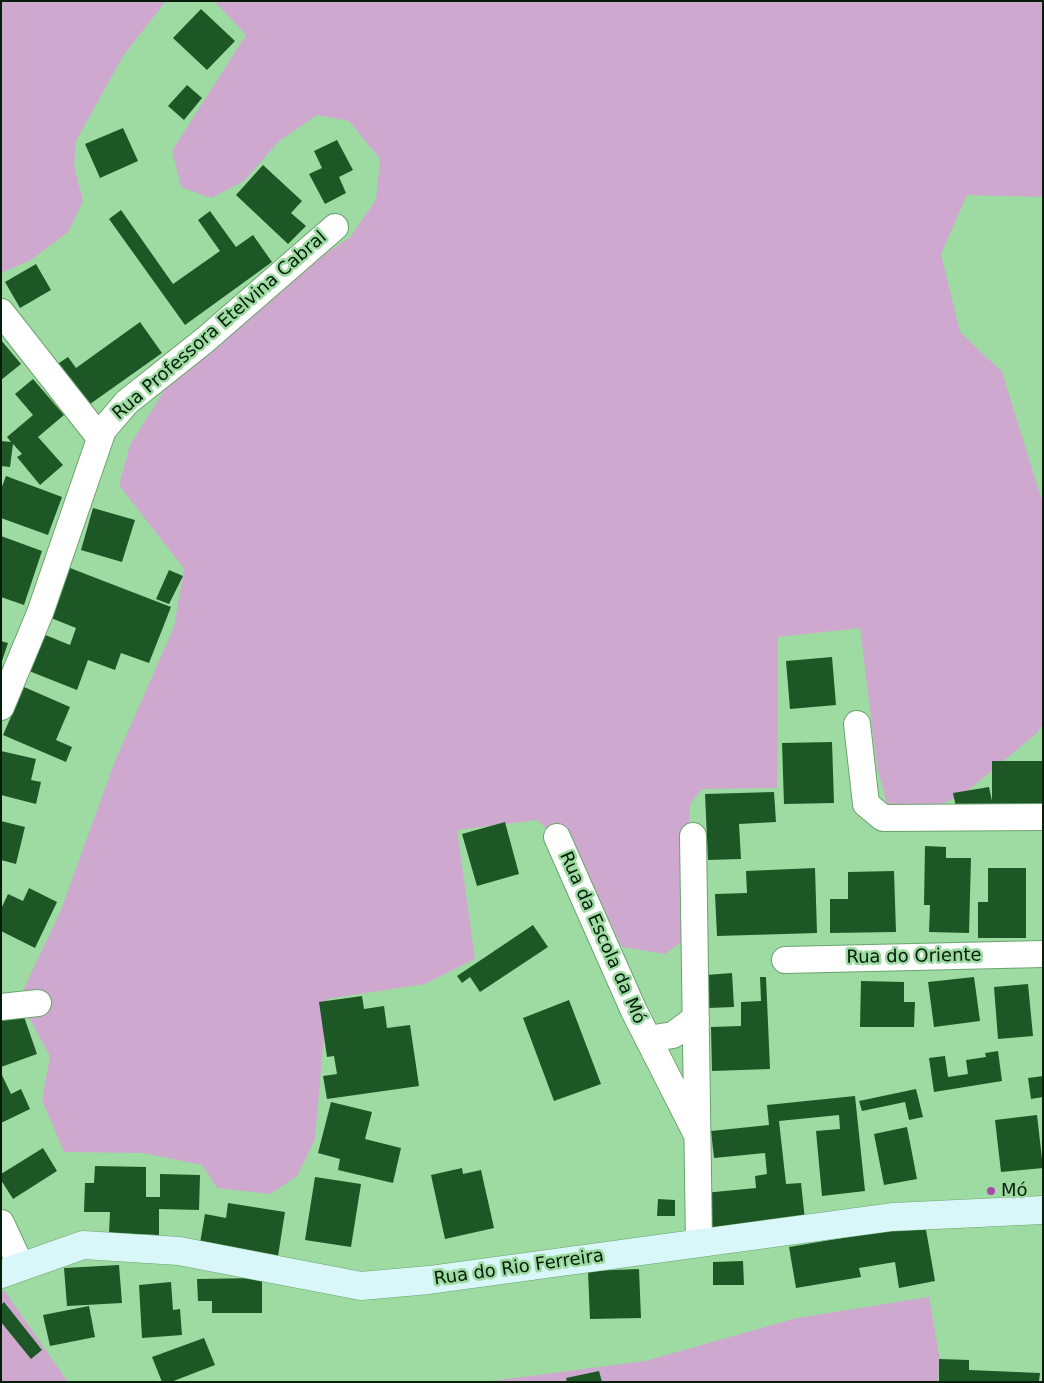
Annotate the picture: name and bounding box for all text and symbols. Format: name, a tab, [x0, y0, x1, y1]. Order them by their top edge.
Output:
street label: Rua Professora Etelvina Cabral	[109, 227, 331, 425]
street label: Rua da Escola da Mó	[554, 849, 650, 1027]
street label: Rua do Oriente	[846, 945, 982, 969]
place label: Mó	[1001, 1180, 1028, 1202]
marker: Mó	[985, 1185, 997, 1197]
street label: Rua do Rio Ferreira	[433, 1245, 605, 1291]

